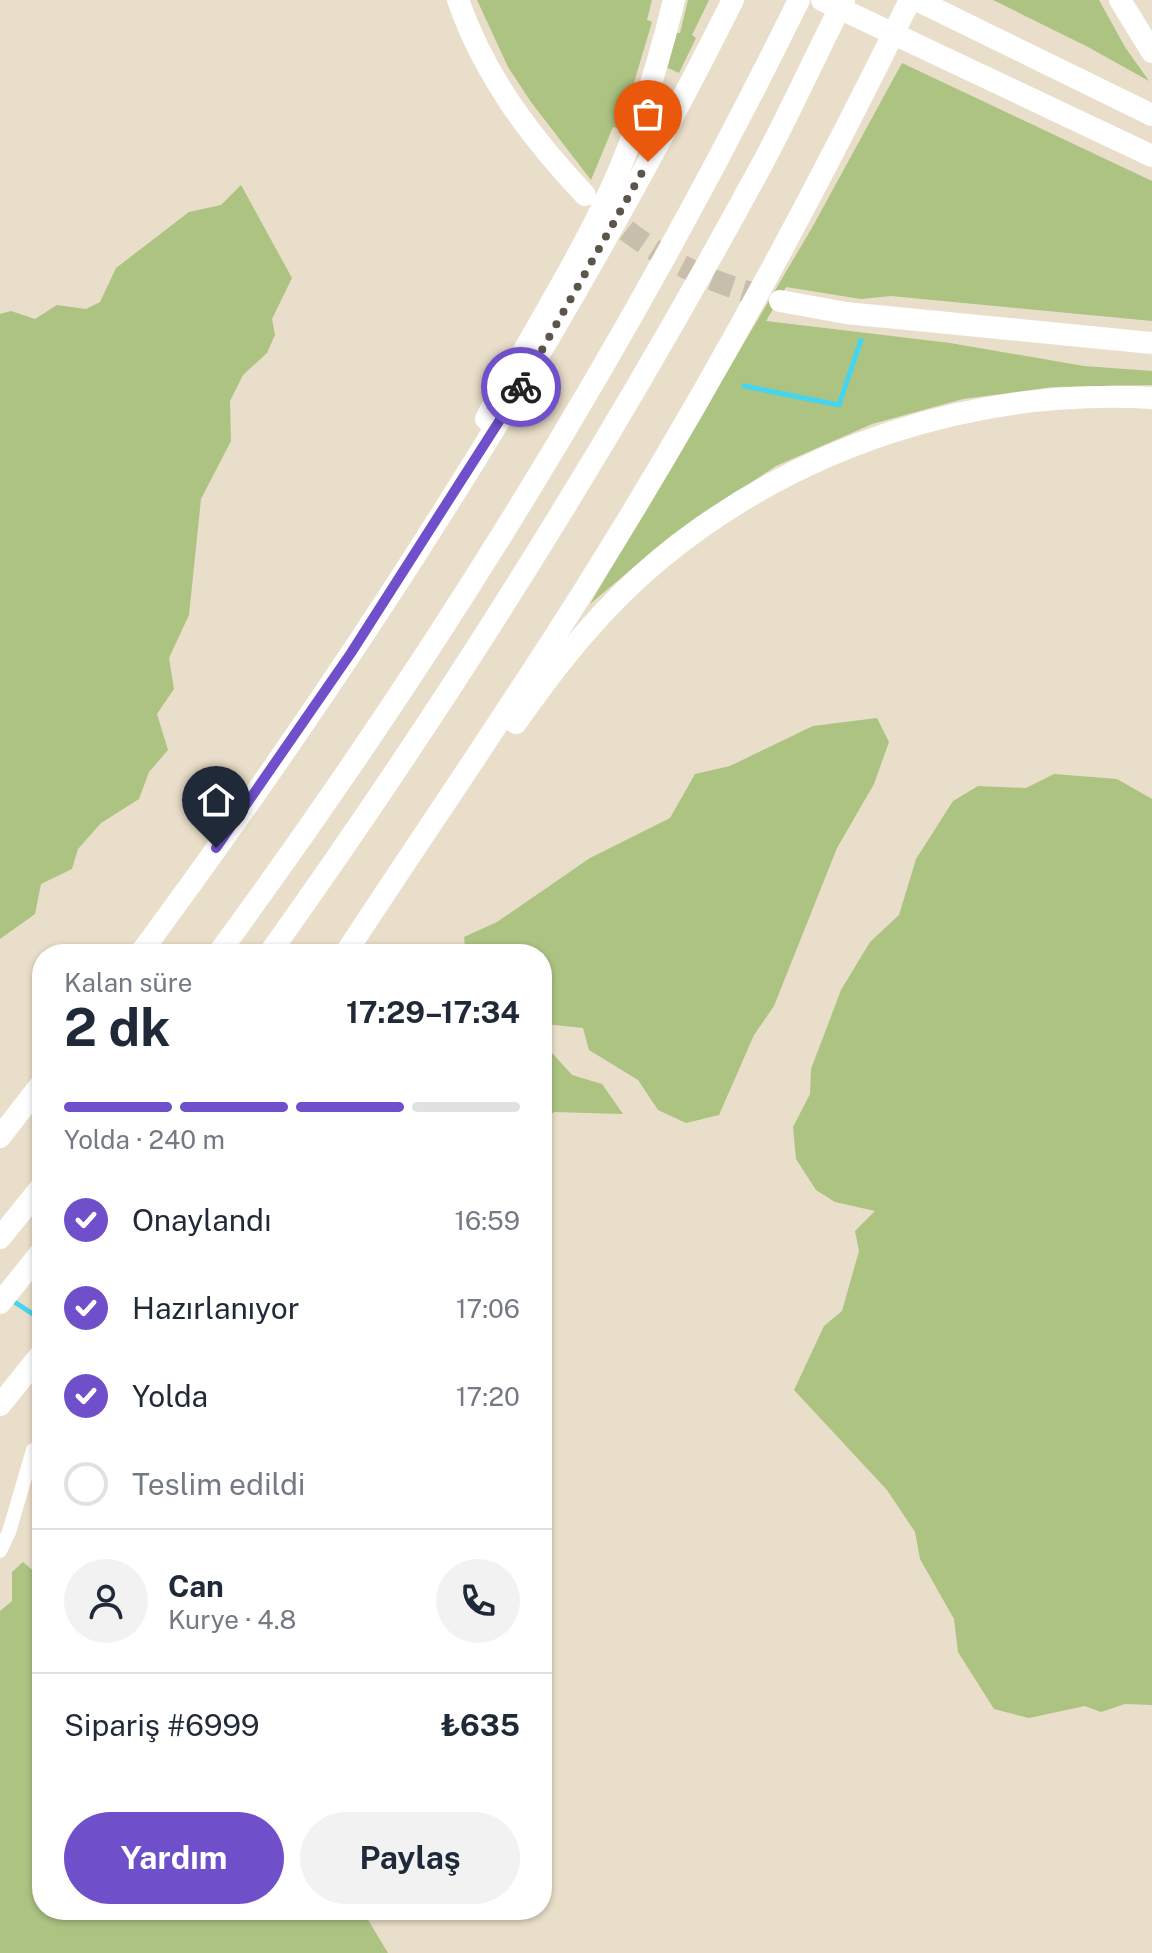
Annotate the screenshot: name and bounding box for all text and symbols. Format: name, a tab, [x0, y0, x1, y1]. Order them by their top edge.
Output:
pin	[614, 80, 682, 162]
icon: bag	[626, 92, 670, 136]
courier	[481, 347, 561, 427]
icon: bike	[499, 365, 543, 409]
pin	[182, 766, 250, 848]
icon: home	[194, 778, 238, 822]
text: Kalan süre	[64, 967, 192, 998]
text: 17:29–17:34	[346, 994, 520, 1030]
text: 2 dk	[64, 997, 170, 1058]
text: Yolda · 240 m	[64, 1124, 225, 1155]
icon: check	[64, 1198, 108, 1242]
text: Onaylandı	[132, 1202, 271, 1238]
text: 16:59	[454, 1205, 520, 1236]
icon: check	[64, 1286, 108, 1330]
text: Hazırlanıyor	[132, 1290, 300, 1326]
text: 17:06	[456, 1293, 520, 1324]
icon: check	[64, 1374, 108, 1418]
text: Yolda	[132, 1378, 208, 1414]
text: 17:20	[456, 1381, 520, 1412]
text: Teslim edildi	[132, 1466, 305, 1502]
button: person	[64, 1559, 148, 1643]
button: phone	[436, 1559, 520, 1643]
text: Can	[168, 1568, 224, 1604]
text: Kurye · 4.8	[168, 1604, 296, 1635]
text: Sipariş #6999	[64, 1707, 260, 1743]
text: ₺635	[440, 1707, 520, 1743]
button: Yardım	[64, 1812, 284, 1904]
button: Paylaş	[300, 1812, 520, 1904]

